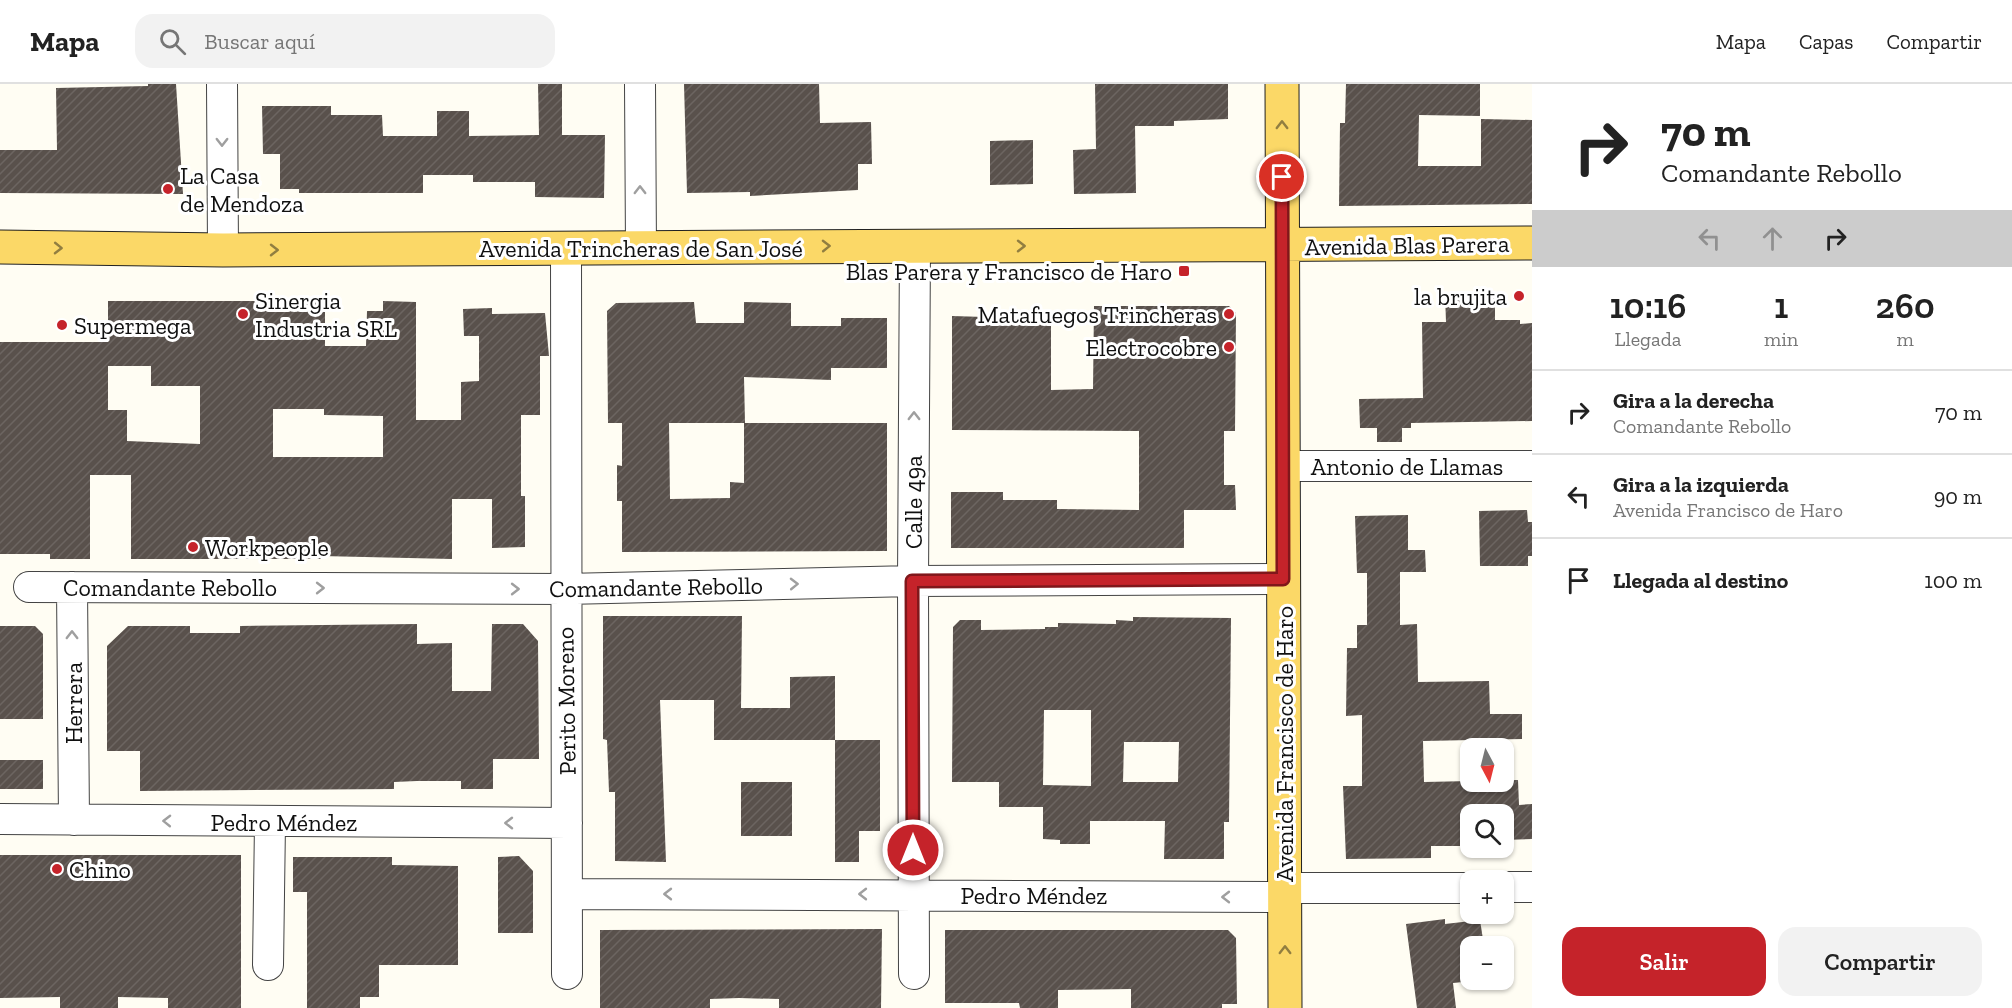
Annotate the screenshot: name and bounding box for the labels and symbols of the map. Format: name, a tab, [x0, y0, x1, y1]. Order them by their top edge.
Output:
one-way arrow	[1276, 120, 1288, 129]
one-way arrow	[216, 138, 228, 147]
pin	[1256, 151, 1307, 202]
place label: La Casa de Mendoza	[180, 161, 304, 218]
marker: La Casa de Mendoza	[161, 182, 175, 196]
one-way arrow	[634, 186, 646, 195]
street label: Avenida Blas Parera	[1304, 229, 1510, 261]
street label: Avenida Trincheras de San José	[479, 234, 803, 263]
one-way arrow	[822, 240, 831, 252]
one-way arrow	[1017, 240, 1026, 252]
one-way arrow	[54, 241, 63, 254]
one-way arrow	[270, 244, 279, 256]
place label: Blas Parera y Francisco de Haro	[846, 257, 1172, 286]
marker: Blas Parera y Francisco de Haro	[1177, 264, 1191, 278]
place label: la brujita	[1414, 282, 1507, 311]
place label: Sinergia Industria SRL	[255, 286, 397, 343]
marker: la brujita	[1512, 289, 1526, 303]
place label: Matafuegos Trincheras	[978, 300, 1217, 329]
marker: Sinergia Industria SRL	[236, 307, 250, 321]
marker: Matafuegos Trincheras	[1222, 307, 1236, 321]
place label: Supermega	[74, 311, 192, 340]
marker: Supermega	[55, 318, 69, 332]
place label: Electrocobre	[1085, 333, 1217, 362]
marker: Electrocobre	[1222, 340, 1236, 354]
one-way arrow	[908, 411, 920, 420]
street label: Antonio de Llamas	[1311, 452, 1503, 481]
street label: Calle 49a	[899, 455, 928, 549]
place label: Workpeople	[205, 533, 329, 562]
marker: Workpeople	[186, 540, 200, 554]
street label: Comandante Rebollo	[549, 571, 763, 603]
street label: Comandante Rebollo	[63, 573, 277, 602]
one-way arrow	[789, 578, 798, 590]
one-way arrow	[315, 582, 324, 594]
one-way arrow	[510, 583, 519, 595]
street label: Avenida Francisco de Haro	[1270, 606, 1299, 882]
street label: Perito Moreno	[550, 627, 582, 775]
one-way arrow	[66, 631, 79, 640]
street label: Herrera	[59, 662, 88, 744]
north arrow	[1460, 738, 1514, 792]
street label: Pedro Méndez	[211, 808, 357, 837]
one-way arrow	[162, 815, 171, 827]
one-way arrow	[504, 817, 513, 829]
position arrow	[881, 818, 945, 882]
place label: Chino	[69, 855, 131, 884]
marker: Chino	[50, 862, 64, 876]
street label: Pedro Méndez	[961, 881, 1107, 910]
one-way arrow	[664, 888, 673, 900]
one-way arrow	[859, 888, 868, 900]
one-way arrow	[1222, 891, 1231, 903]
one-way arrow	[1279, 945, 1291, 954]

